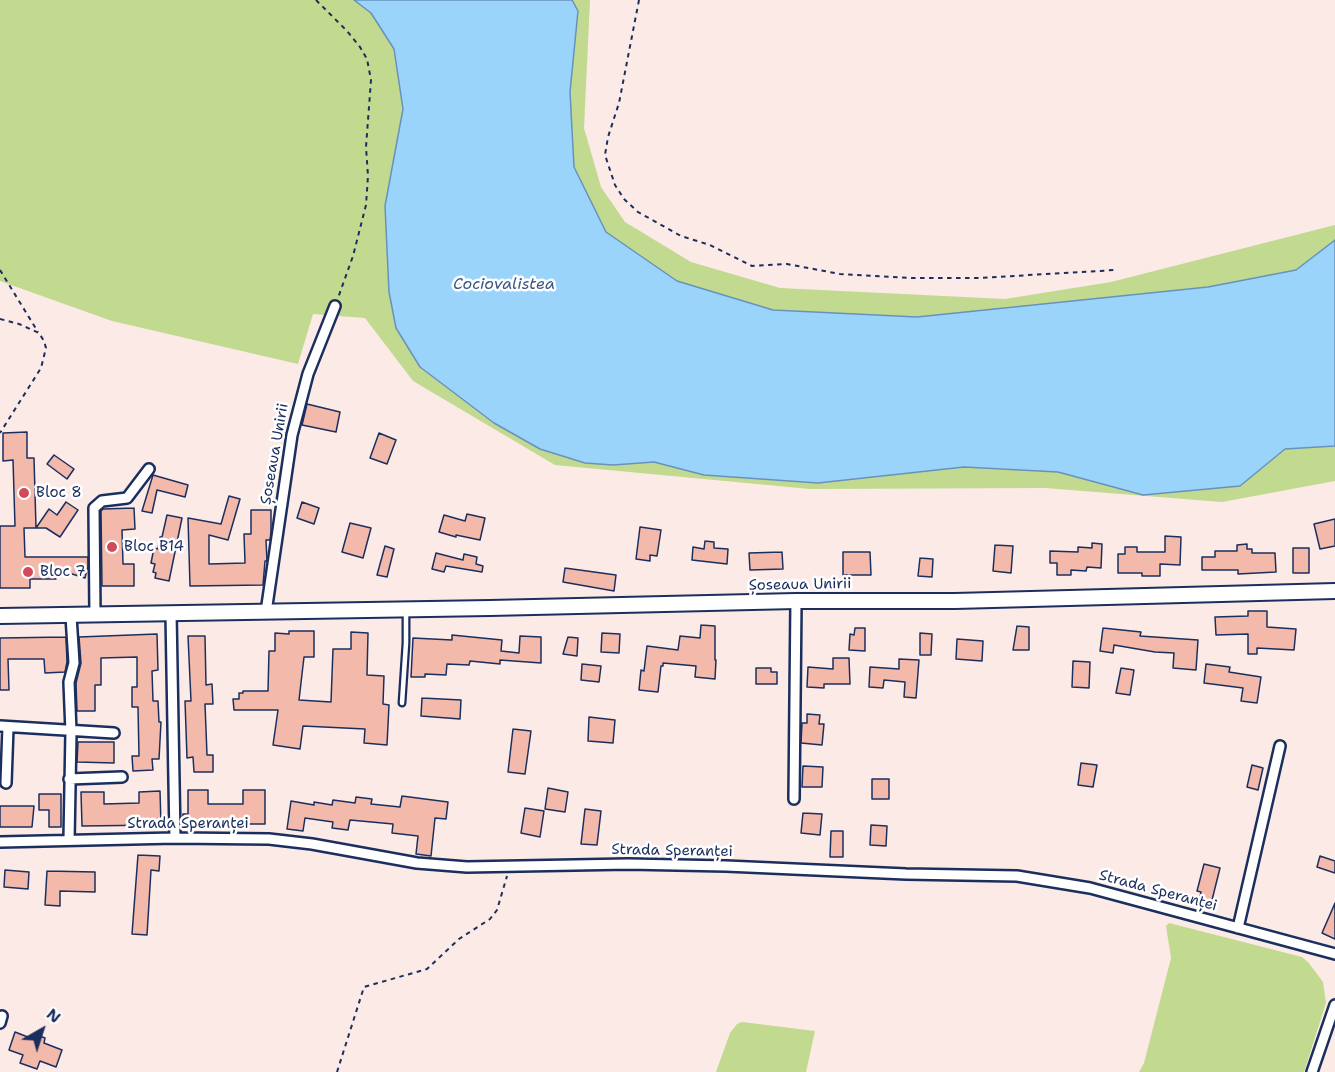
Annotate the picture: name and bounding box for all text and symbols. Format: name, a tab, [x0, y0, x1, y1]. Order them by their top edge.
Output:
water label: Cociovalistea	[453, 275, 555, 295]
street label: Șoseaua Unirii	[257, 402, 293, 506]
place label: Bloc 8	[36, 484, 82, 502]
marker: Bloc 8	[17, 486, 31, 500]
place label: Bloc B14	[124, 538, 184, 556]
marker: Bloc B14	[105, 540, 119, 554]
place label: Bloc 7	[40, 563, 86, 581]
marker: Bloc 7	[21, 565, 35, 579]
street label: Șoseaua Unirii	[749, 575, 851, 595]
street label: Strada Speranței	[127, 815, 249, 833]
street label: Strada Speranței	[611, 841, 733, 861]
street label: Strada Speranței	[1097, 867, 1219, 915]
north arrow	[12, 1000, 72, 1060]
text: N	[42, 1003, 65, 1028]

